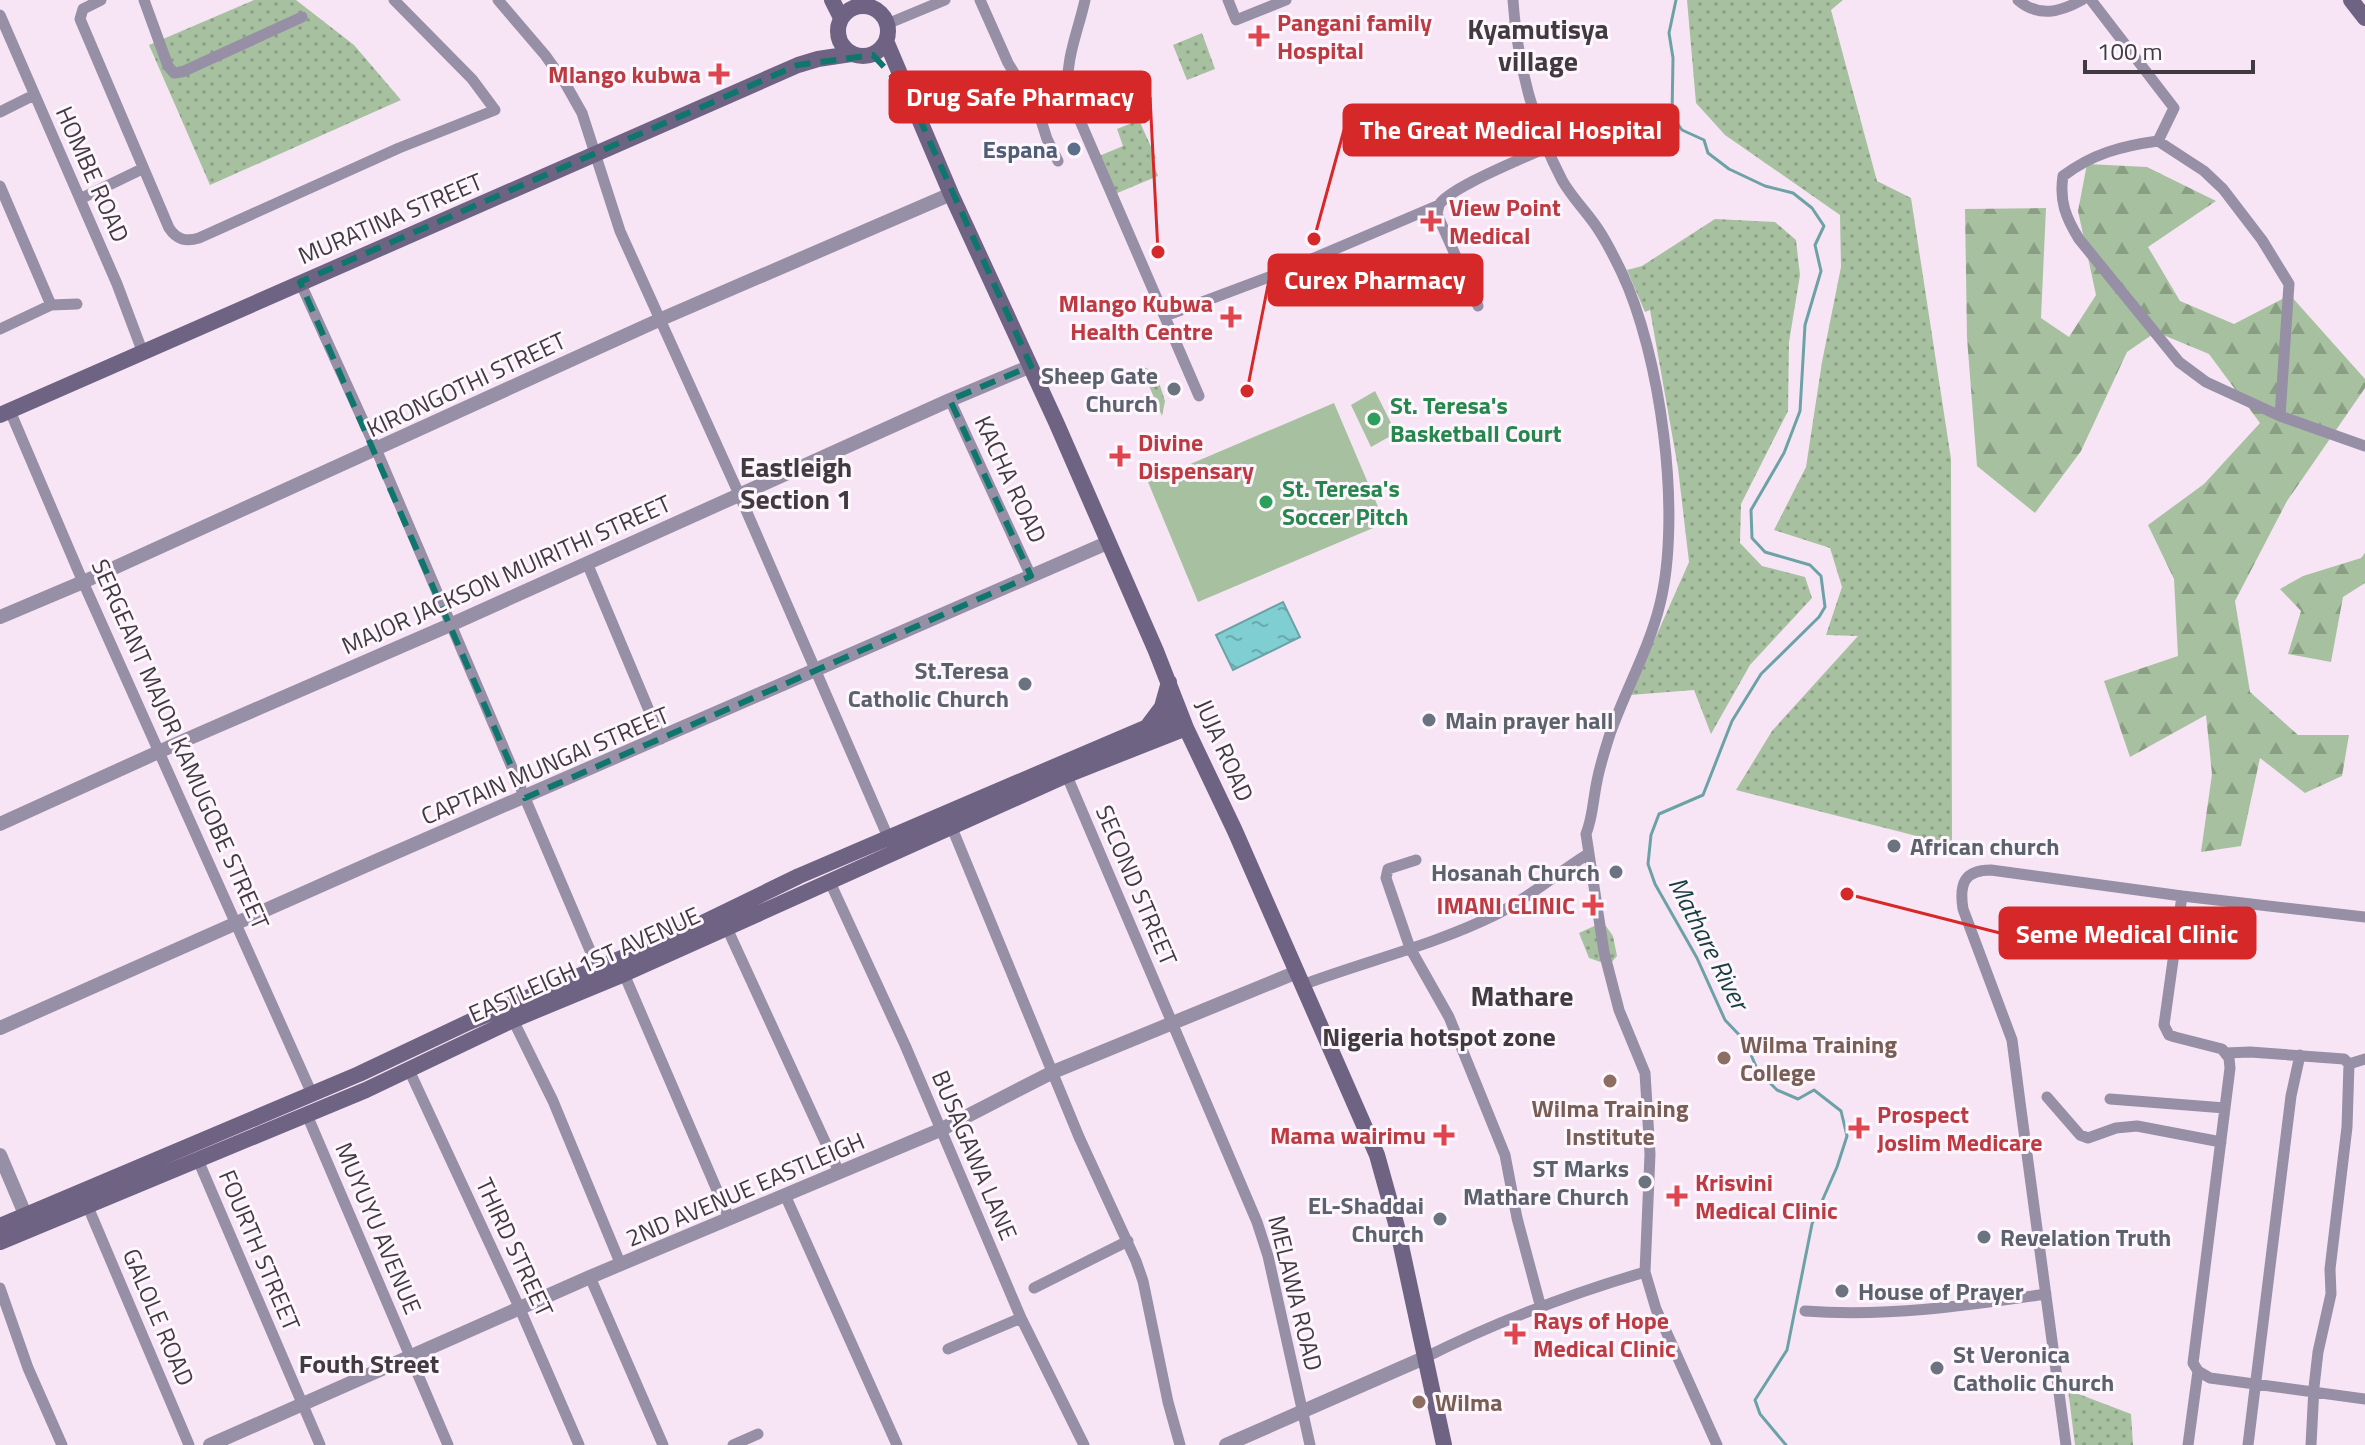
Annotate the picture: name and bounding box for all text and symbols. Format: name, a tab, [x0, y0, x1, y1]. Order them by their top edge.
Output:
place label: Pangani family Hospital	[1277, 4, 1432, 68]
district label: Kyamutisya village	[1467, 7, 1609, 82]
scale bar	[2085, 24, 2253, 74]
marker: Pangani family Hospital	[1248, 25, 1270, 47]
text: 100 m	[2097, 33, 2163, 69]
place label: Mlango kubwa	[548, 56, 701, 92]
marker: Mlango kubwa	[708, 63, 730, 85]
callout: Drug Safe Pharmacy	[890, 72, 1150, 122]
text: Drug Safe Pharmacy	[906, 77, 1134, 116]
street label: HOMBE ROAD	[47, 100, 139, 248]
callout: The Great Medical Hospital	[1344, 105, 1678, 155]
text: The Great Medical Hospital	[1360, 110, 1662, 149]
place label: Espana	[983, 131, 1058, 167]
marker: Espana	[1065, 140, 1083, 158]
street label: MURATINA STREET	[292, 163, 488, 273]
place label: View Point Medical	[1449, 189, 1561, 253]
marker: View Point Medical	[1420, 210, 1442, 232]
callout: Curex Pharmacy	[1269, 255, 1482, 305]
text: Curex Pharmacy	[1284, 260, 1466, 299]
place label: Mlango Kubwa Health Centre	[1059, 285, 1213, 349]
marker: Mlango Kubwa Health Centre	[1220, 306, 1242, 328]
street label: KIRONGOTHI STREET	[360, 322, 572, 446]
place label: Sheep Gate Church	[1041, 357, 1158, 421]
marker: Sheep Gate Church	[1165, 380, 1183, 398]
place label: St. Teresa's Basketball Court	[1390, 387, 1562, 451]
street label: KACHA ROAD	[966, 409, 1056, 549]
marker: St. Teresa's Basketball Court	[1365, 410, 1383, 428]
place label: Divine Dispensary	[1138, 424, 1254, 488]
district label: Eastleigh Section 1	[740, 445, 852, 520]
marker: Divine Dispensary	[1109, 445, 1131, 467]
place label: St. Teresa's Soccer Pitch	[1282, 470, 1409, 534]
street label: MAJOR JACKSON MUIRITHI STREET	[336, 485, 677, 663]
marker: St. Teresa's Soccer Pitch	[1257, 493, 1275, 511]
street label: SERGEANT MAJOR KAMUGOBE STREET	[83, 553, 279, 935]
place label: St.Teresa Catholic Church	[848, 652, 1009, 716]
marker: St.Teresa Catholic Church	[1016, 675, 1034, 693]
street label: JUJA ROAD	[1186, 693, 1264, 807]
street label: CAPTAIN MUNGAI STREET	[415, 696, 675, 834]
place label: Main prayer hall	[1445, 702, 1613, 738]
marker: Main prayer hall	[1420, 711, 1438, 729]
street label: SECOND STREET	[1087, 799, 1187, 971]
place label: African church	[1910, 828, 2060, 864]
marker: African church	[1885, 837, 1903, 855]
place label: Hosanah Church	[1431, 854, 1600, 890]
marker: Hosanah Church	[1607, 863, 1625, 881]
water label: Mathare River	[1659, 870, 1760, 1019]
place label: IMANI CLINIC	[1437, 887, 1575, 923]
marker: IMANI CLINIC	[1582, 894, 1604, 916]
street label: EASTLEIGH 1ST AVENUE	[462, 897, 706, 1031]
callout: Seme Medical Clinic	[2000, 908, 2255, 958]
text: Seme Medical Clinic	[2016, 914, 2238, 953]
district label: Mathare	[1470, 974, 1574, 1017]
district label: Nigeria hotspot zone	[1322, 1017, 1556, 1056]
place label: Wilma Training College	[1740, 1026, 1897, 1090]
marker: Wilma Training College	[1715, 1049, 1733, 1067]
street label: BUSAGAWA LANE	[923, 1065, 1027, 1245]
marker: Wilma Training Institute	[1601, 1072, 1619, 1090]
place label: Wilma Training Institute	[1532, 1090, 1689, 1154]
place label: Prospect Joslim Medicare	[1877, 1096, 2043, 1160]
place label: Mama wairimu	[1270, 1117, 1426, 1153]
marker: Prospect Joslim Medicare	[1848, 1117, 1870, 1139]
street label: 2ND AVENUE EASTLEIGH	[620, 1122, 870, 1256]
marker: Mama wairimu	[1433, 1124, 1455, 1146]
street label: MUYUYU AVENUE	[327, 1137, 431, 1319]
place label: ST Marks Mathare Church	[1463, 1150, 1629, 1214]
street label: FOURTH STREET	[210, 1164, 310, 1336]
place label: Krisvini Medical Clinic	[1695, 1164, 1838, 1228]
street label: THIRD STREET	[467, 1171, 563, 1323]
marker: ST Marks Mathare Church	[1636, 1173, 1654, 1191]
marker: Krisvini Medical Clinic	[1666, 1185, 1688, 1207]
place label: EL-Shaddai Church	[1308, 1187, 1424, 1251]
marker: EL-Shaddai Church	[1431, 1210, 1449, 1228]
street label: MELAWA ROAD	[1259, 1211, 1333, 1375]
place label: Revelation Truth	[2000, 1219, 2171, 1255]
marker: Revelation Truth	[1975, 1228, 1993, 1246]
street label: GALOLE ROAD	[114, 1243, 204, 1391]
place label: House of Prayer	[1858, 1273, 2024, 1309]
marker: House of Prayer	[1833, 1282, 1851, 1300]
place label: Rays of Hope Medical Clinic	[1533, 1302, 1676, 1366]
marker: Rays of Hope Medical Clinic	[1504, 1323, 1526, 1345]
place label: St Veronica Catholic Church	[1953, 1336, 2114, 1400]
district label: Fouth Street	[299, 1344, 439, 1383]
marker: St Veronica Catholic Church	[1928, 1359, 1946, 1377]
place label: Wilma	[1435, 1384, 1502, 1420]
marker: Wilma	[1410, 1393, 1428, 1411]

